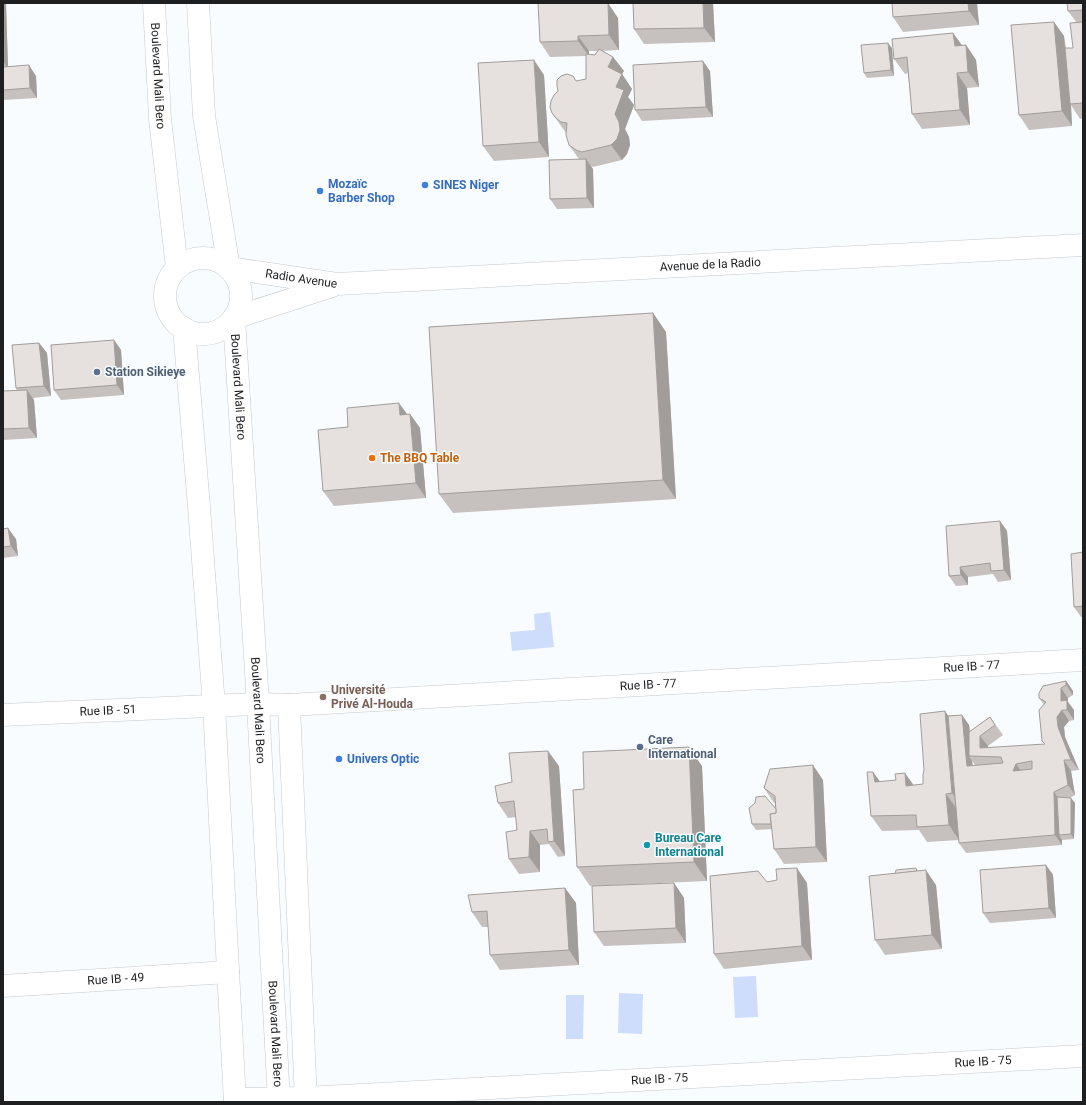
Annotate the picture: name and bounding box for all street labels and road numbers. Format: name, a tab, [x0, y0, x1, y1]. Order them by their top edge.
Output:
street label: Boulevard Mali Bero	[148, 22, 168, 130]
street label: Avenue de la Radio	[659, 255, 761, 274]
street label: Radio Avenue	[264, 266, 338, 291]
street label: Boulevard Mali Bero	[228, 333, 249, 441]
street label: Boulevard Mali Bero	[248, 657, 268, 764]
street label: Rue IB - 77	[943, 658, 1001, 675]
street label: Rue IB - 77	[619, 676, 677, 693]
street label: Rue IB - 51	[79, 702, 137, 719]
street label: Rue IB - 49	[87, 970, 145, 988]
street label: Boulevard Mali Bero	[266, 980, 285, 1088]
street label: Rue IB - 75	[954, 1053, 1012, 1070]
street label: Rue IB - 75	[631, 1070, 689, 1087]

